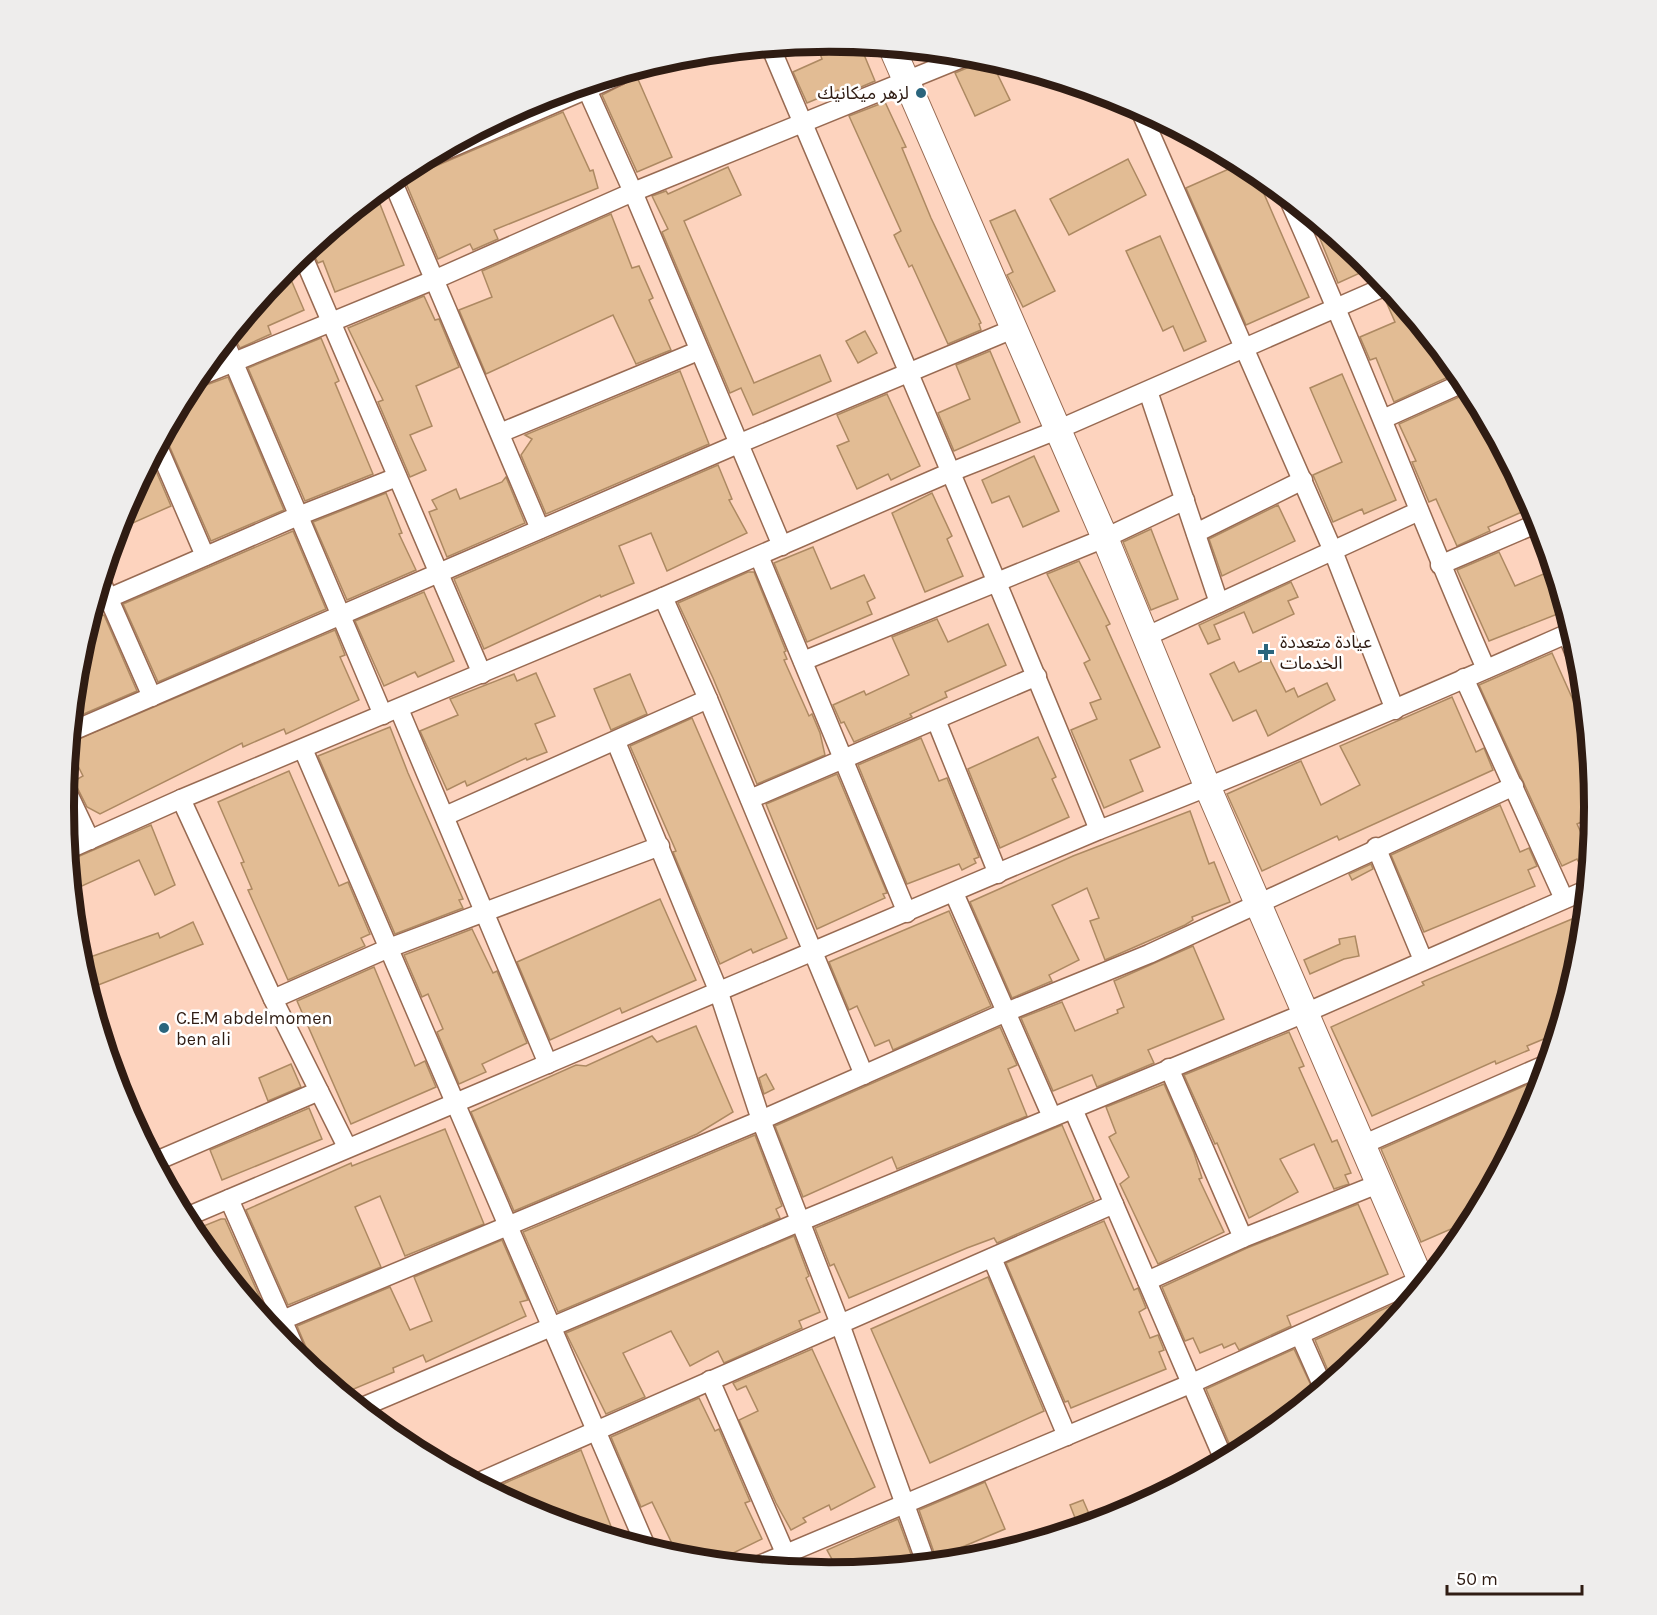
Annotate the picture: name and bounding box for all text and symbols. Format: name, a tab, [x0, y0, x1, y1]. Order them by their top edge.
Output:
place label: لزهر ميكانيك	[817, 82, 909, 104]
marker: لزهر ميكانيك	[914, 86, 928, 100]
place label: عيادة متعددة الخدمات	[1280, 631, 1372, 674]
marker: عيادة متعددة الخدمات	[1257, 643, 1275, 661]
place label: C.E.M abdelmomen ben ali	[176, 1007, 332, 1050]
marker: C.E.M abdelmomen ben ali	[157, 1021, 171, 1035]
scale bar	[1447, 1558, 1582, 1596]
text: 50 m	[1456, 1568, 1498, 1590]

